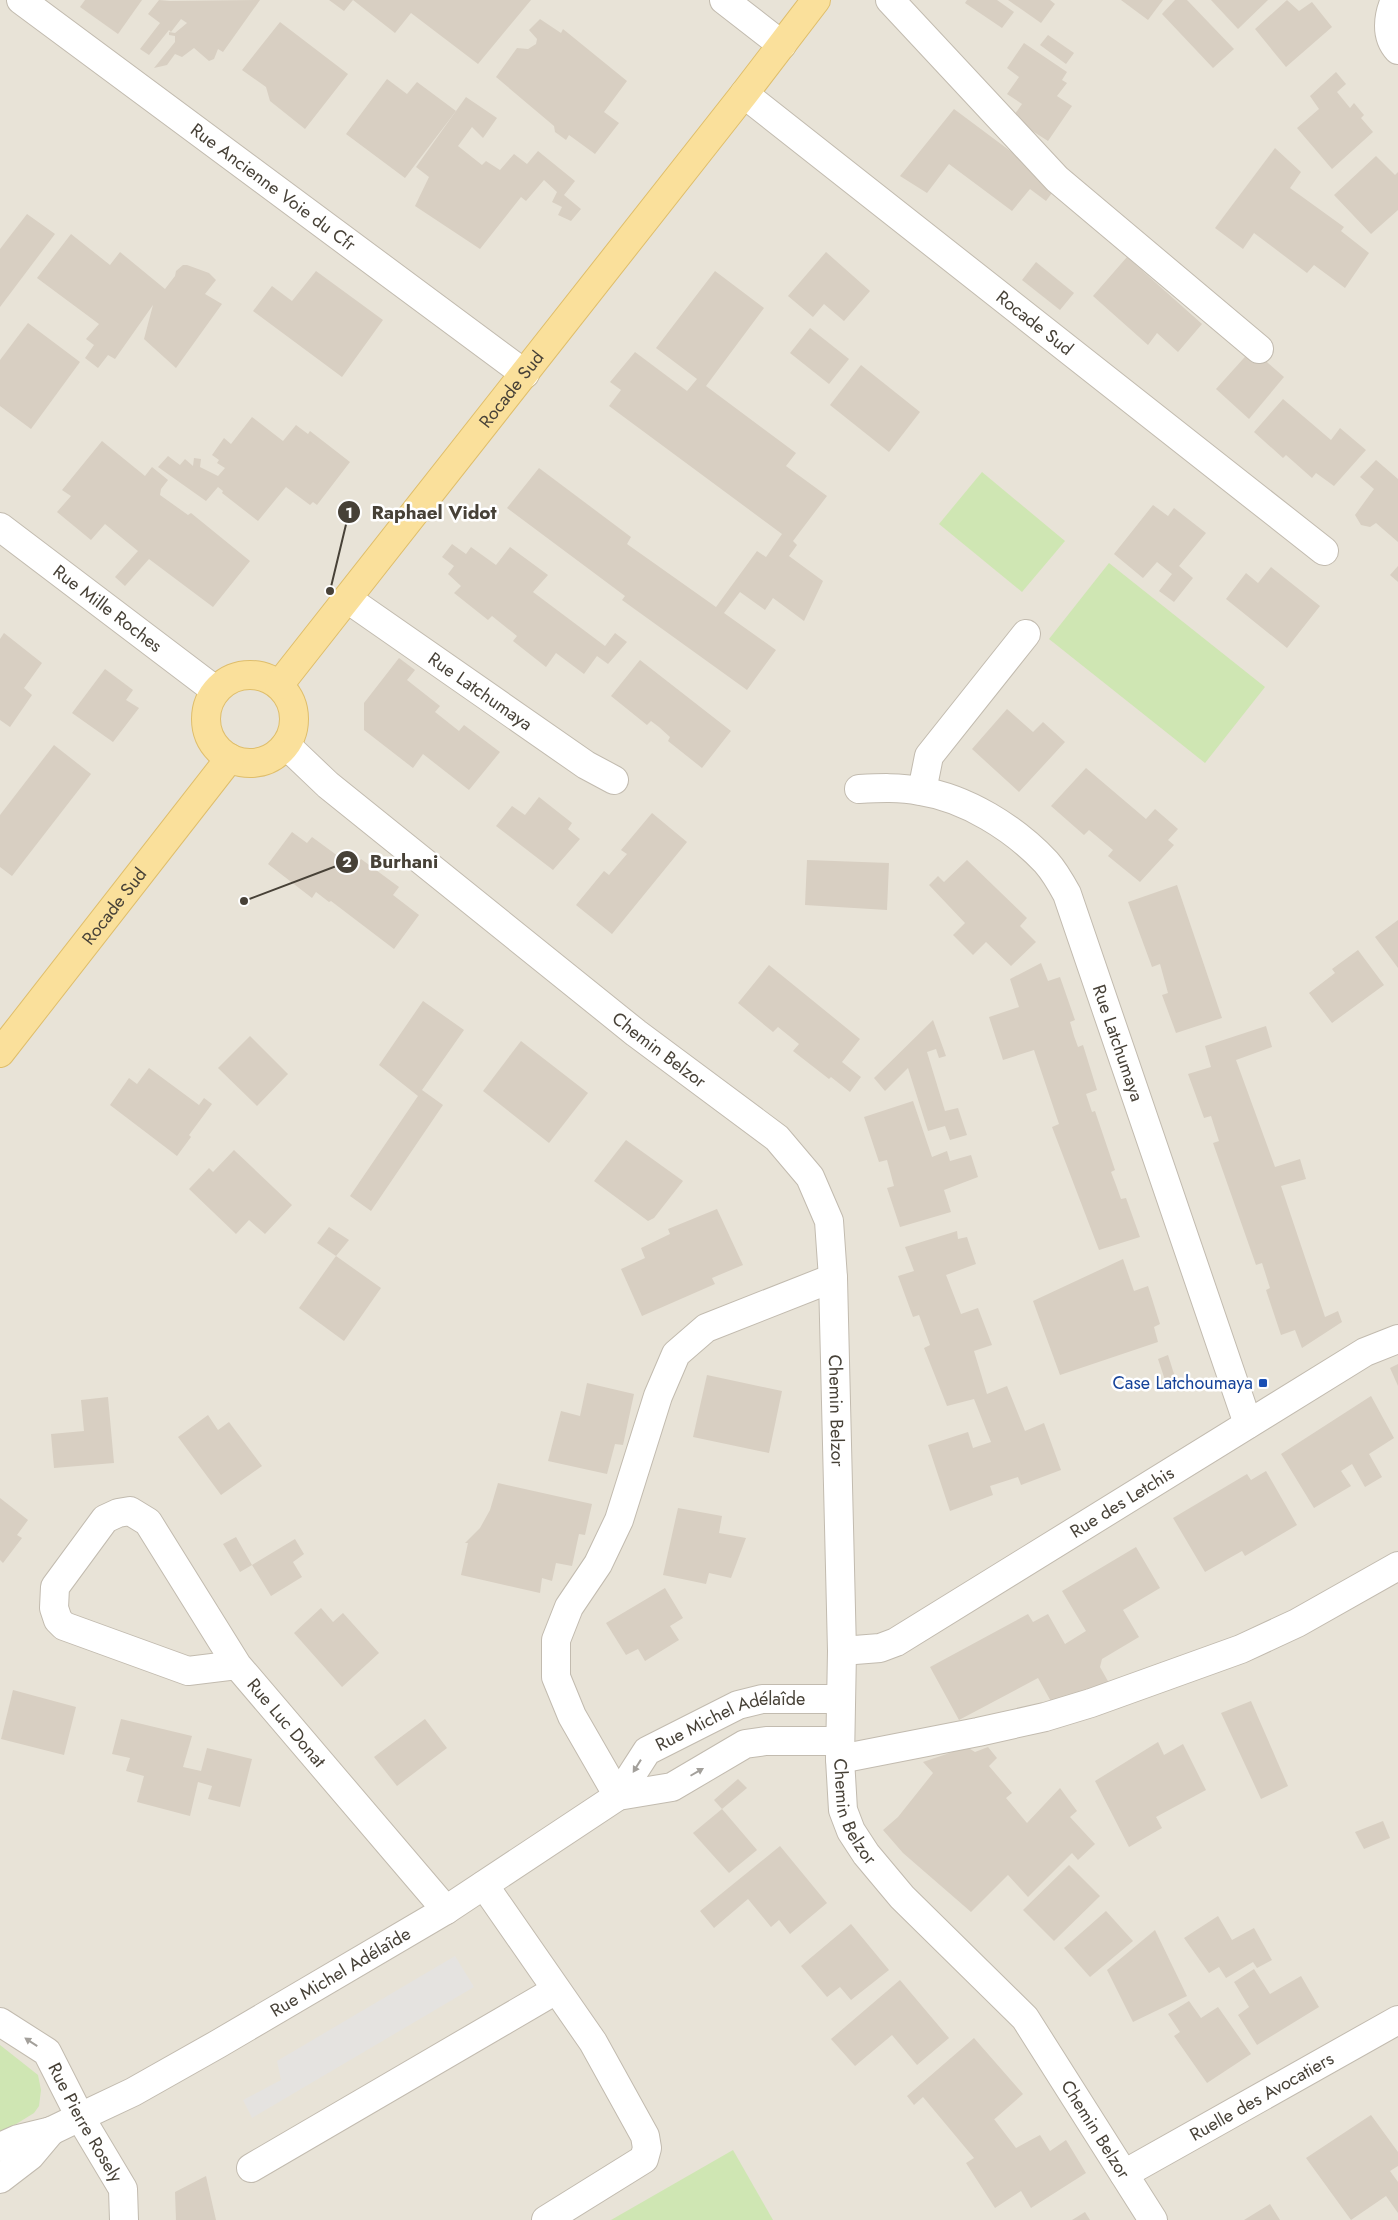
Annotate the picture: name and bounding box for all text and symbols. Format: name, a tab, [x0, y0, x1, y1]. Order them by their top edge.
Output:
street label: Rue Ancienne Voie du Cfr	[185, 117, 362, 258]
street label: Rocade Sud	[991, 284, 1079, 362]
street label: Rocade Sud	[473, 345, 550, 434]
callout: Raphael Vidot	[336, 495, 507, 529]
text: Raphael Vidot	[371, 499, 497, 526]
text: 1	[345, 502, 353, 524]
street label: Rue Mille Roches	[48, 559, 168, 658]
street label: Rue Latchumaya	[423, 646, 538, 737]
callout: Burhani	[335, 845, 448, 879]
text: Burhani	[370, 848, 438, 875]
text: 2	[342, 851, 352, 873]
street label: Rocade Sud	[76, 862, 153, 950]
street label: Rue Latchumaya	[1086, 981, 1150, 1105]
street label: Chemin Belzor	[606, 1006, 712, 1094]
street label: Chemin Belzor	[822, 1354, 851, 1468]
place label: Case Latchoumaya	[1112, 1370, 1253, 1396]
marker: Case Latchoumaya	[1257, 1377, 1269, 1389]
street label: Rue des Letchis	[1065, 1460, 1179, 1544]
street label: Rue Luc Donat	[241, 1673, 332, 1774]
street label: Rue Michel Adélaîde	[651, 1686, 805, 1758]
street label: Chemin Belzor	[827, 1758, 883, 1871]
one-way arrow	[632, 1759, 642, 1773]
one-way arrow	[690, 1768, 704, 1776]
street label: Rue Michel Adélaîde	[265, 1921, 415, 2024]
one-way arrow	[24, 2037, 38, 2047]
street label: Ruelle des Avocatiers	[1185, 2046, 1339, 2147]
street label: Rue Pierre Rosely	[42, 2058, 129, 2187]
street label: Chemin Belzor	[1055, 2075, 1137, 2184]

